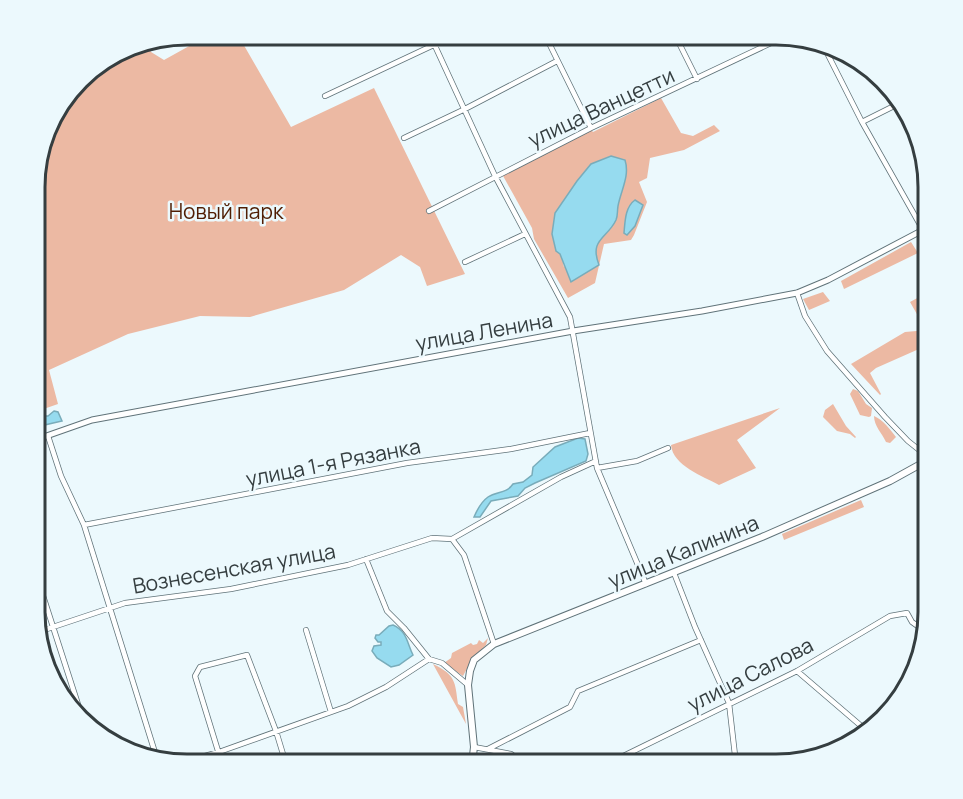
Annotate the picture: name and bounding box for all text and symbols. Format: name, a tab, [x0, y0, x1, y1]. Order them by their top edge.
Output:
street label: улица Ванцетти	[523, 61, 679, 153]
park label: Новый парк	[169, 197, 284, 225]
street label: улица Ленина	[413, 305, 555, 357]
street label: улица 1-я Рязанка	[243, 431, 423, 493]
street label: улица Калинина	[604, 508, 762, 594]
street label: Вознесенская улица	[130, 536, 338, 600]
street label: улица Салова	[682, 630, 818, 718]

